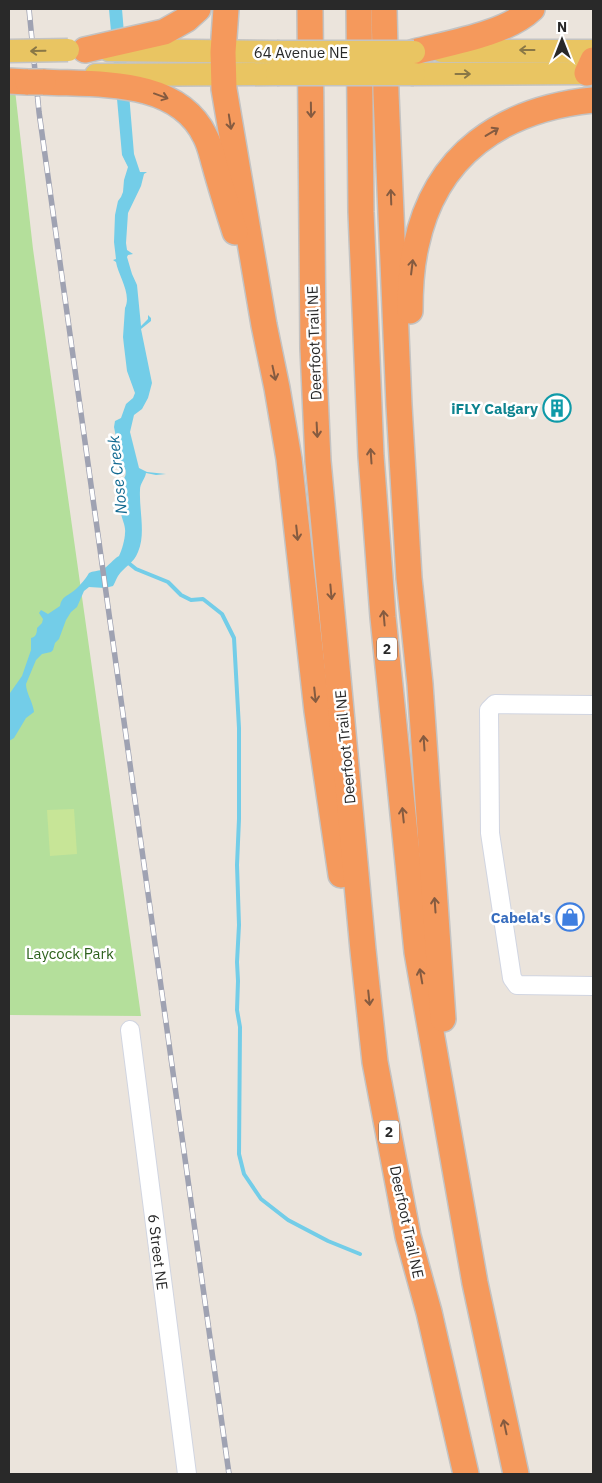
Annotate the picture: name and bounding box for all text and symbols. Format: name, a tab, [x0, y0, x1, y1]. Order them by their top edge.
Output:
north arrow	[537, 15, 587, 65]
text: N	[557, 18, 567, 36]
street label: 64 Avenue NE	[254, 43, 348, 62]
one-way arrow	[30, 46, 46, 56]
one-way arrow	[519, 46, 535, 55]
one-way arrow	[454, 69, 471, 79]
one-way arrow	[153, 92, 168, 101]
one-way arrow	[306, 102, 316, 118]
one-way arrow	[225, 114, 235, 130]
one-way arrow	[484, 127, 498, 137]
one-way arrow	[386, 190, 395, 206]
one-way arrow	[408, 260, 418, 276]
street label: Deerfoot Trail NE	[303, 285, 325, 401]
one-way arrow	[270, 364, 279, 380]
building icon: iFLY Calgary	[542, 393, 572, 423]
place label: iFLY Calgary	[451, 399, 538, 418]
one-way arrow	[312, 422, 322, 438]
water label: Nose Creek	[103, 434, 131, 515]
one-way arrow	[366, 449, 375, 465]
one-way arrow	[292, 525, 302, 541]
one-way arrow	[326, 584, 335, 600]
one-way arrow	[379, 611, 388, 627]
road number: 2	[377, 638, 397, 661]
one-way arrow	[310, 687, 320, 703]
street label: Deerfoot Trail NE	[331, 689, 359, 805]
one-way arrow	[419, 735, 429, 751]
one-way arrow	[398, 807, 408, 823]
one-way arrow	[431, 897, 440, 913]
shop icon: Cabela's	[555, 902, 585, 932]
place label: Cabela's	[491, 908, 551, 927]
park label: Laycock Park	[26, 944, 114, 963]
one-way arrow	[416, 969, 426, 985]
one-way arrow	[364, 990, 374, 1006]
road number: 2	[379, 1120, 399, 1144]
street label: Deerfoot Trail NE	[386, 1164, 428, 1280]
street label: 6 Street NE	[144, 1213, 172, 1291]
one-way arrow	[500, 1419, 509, 1435]

